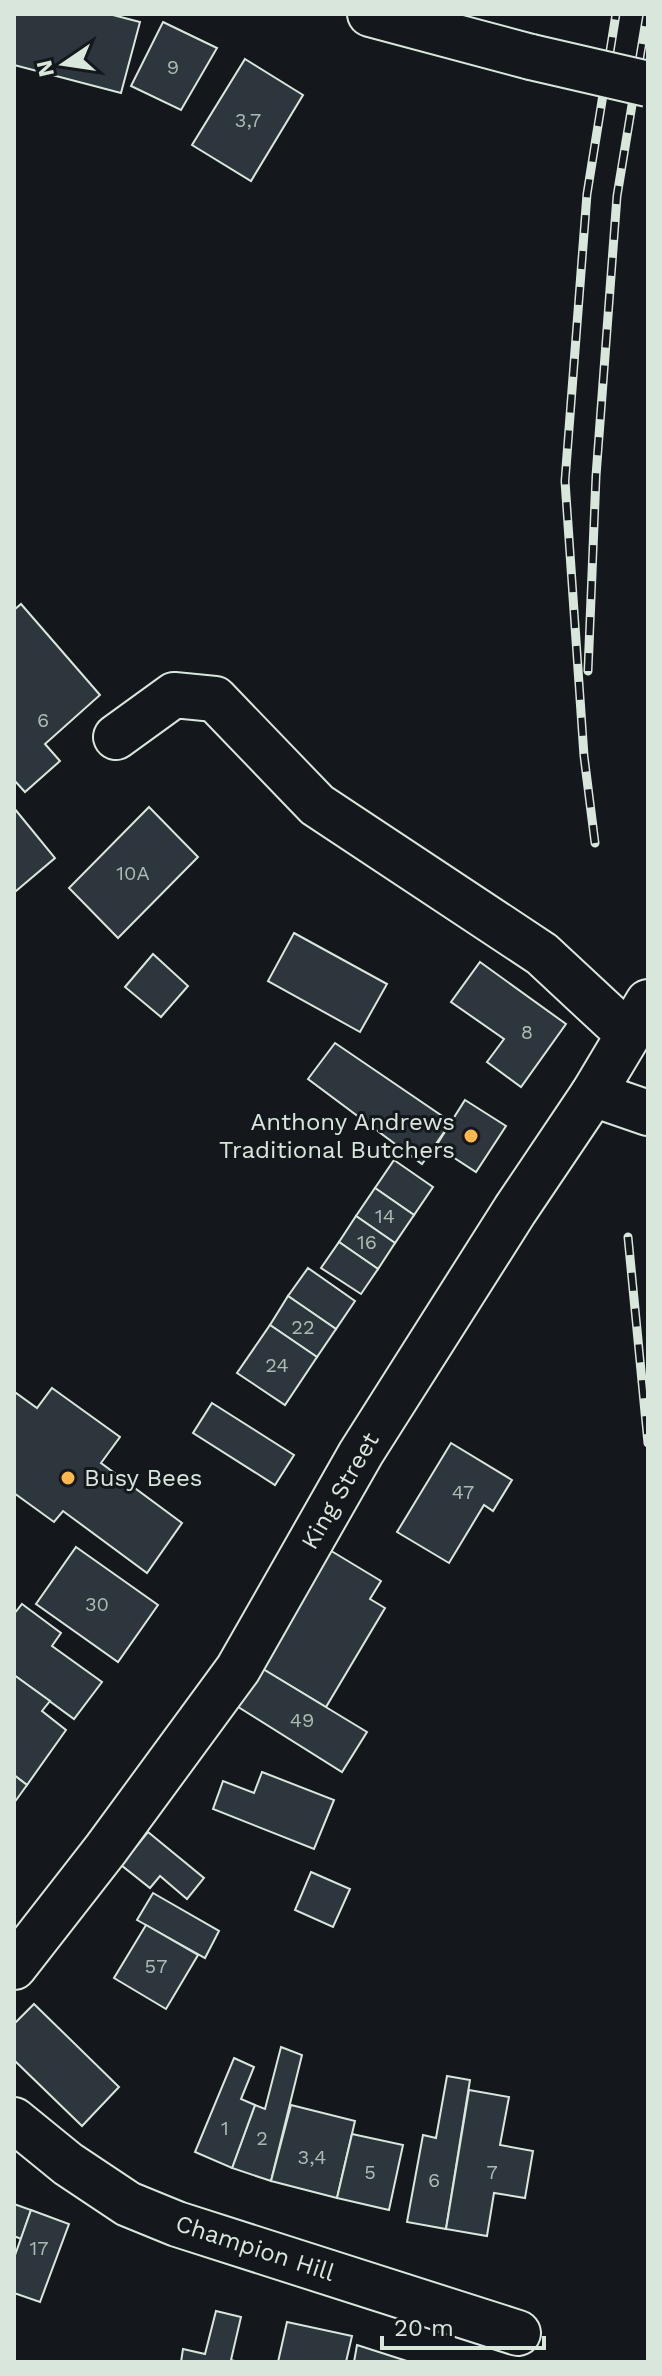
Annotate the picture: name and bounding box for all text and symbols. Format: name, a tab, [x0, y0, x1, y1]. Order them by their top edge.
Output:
north arrow	[24, 24, 104, 104]
house number: 9	[167, 55, 179, 79]
text: N	[31, 58, 59, 79]
house number: 3,7	[235, 108, 261, 132]
house number: 6	[37, 708, 49, 732]
house number: 10A	[116, 861, 150, 885]
house number: 8	[521, 1020, 533, 1044]
place label: Anthony Andrews Traditional Butchers	[219, 1108, 455, 1164]
marker: Anthony Andrews Traditional Butchers	[462, 1127, 480, 1145]
house number: 14	[375, 1204, 395, 1228]
house number: 16	[357, 1230, 377, 1254]
house number: 22	[291, 1315, 315, 1339]
house number: 24	[265, 1353, 289, 1377]
street label: King Street	[295, 1428, 385, 1554]
place label: Busy Bees	[84, 1464, 202, 1492]
marker: Busy Bees	[59, 1469, 77, 1487]
house number: 47	[452, 1480, 474, 1504]
house number: 30	[85, 1592, 109, 1616]
house number: 49	[290, 1708, 314, 1732]
house number: 57	[145, 1954, 167, 1978]
house number: 1	[221, 2116, 229, 2140]
house number: 2	[256, 2126, 268, 2150]
house number: 3,4	[298, 2145, 327, 2169]
house number: 5	[364, 2160, 376, 2184]
house number: 7	[486, 2160, 498, 2184]
house number: 6	[428, 2168, 440, 2192]
street label: Champion Hill	[172, 2209, 339, 2287]
house number: 17	[29, 2236, 49, 2260]
scale bar	[382, 2300, 544, 2350]
text: 20 m	[394, 2314, 454, 2342]

